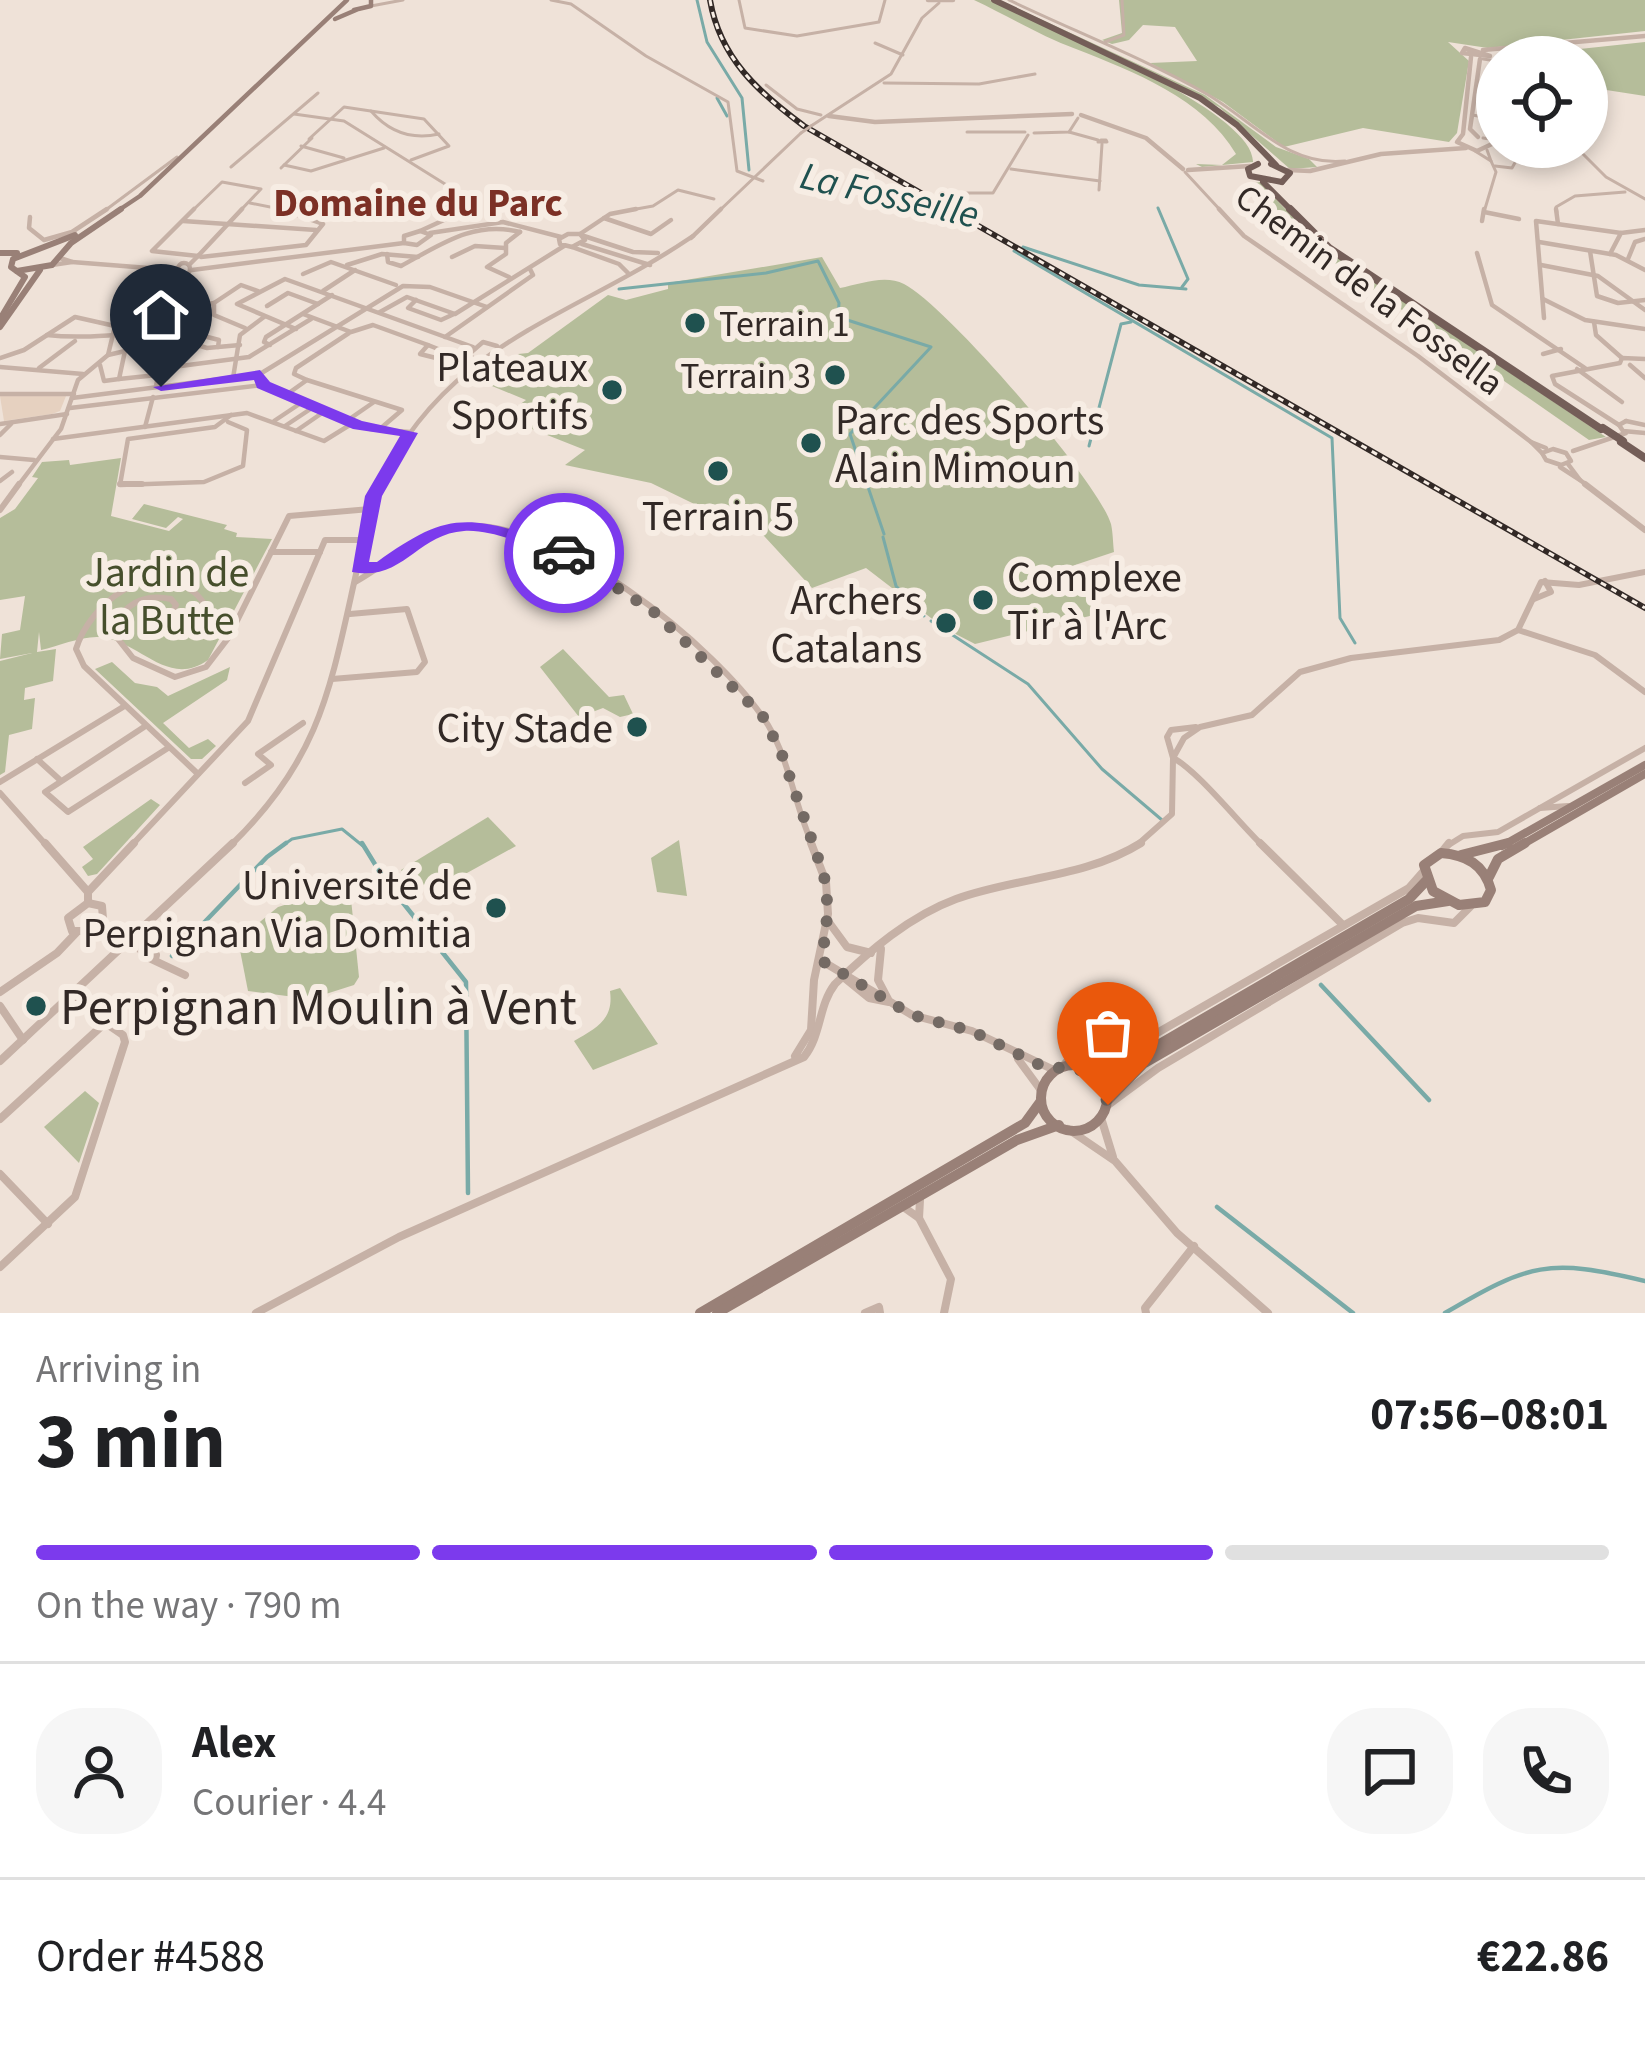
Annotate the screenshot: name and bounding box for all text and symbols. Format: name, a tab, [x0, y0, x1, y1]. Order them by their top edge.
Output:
map controls	[1476, 36, 1608, 168]
button: locate	[1476, 36, 1608, 168]
water label: La Fosseille	[795, 148, 984, 244]
street label: Chemin de la Fossella	[1224, 172, 1514, 408]
district label: Domaine du Parc	[273, 176, 563, 232]
pin	[110, 264, 212, 387]
icon: home	[128, 282, 194, 348]
place label: Terrain 1	[719, 299, 850, 350]
marker: Terrain 1	[682, 310, 708, 336]
place label: Plateaux Sportifs	[436, 338, 588, 446]
place label: Terrain 3	[680, 351, 811, 402]
marker: Terrain 3	[822, 362, 848, 388]
marker: Plateaux Sportifs	[599, 377, 625, 403]
place label: Parc des Sports Alain Mimoun	[835, 391, 1104, 499]
marker: Parc des Sports Alain Mimoun	[798, 430, 824, 456]
marker: Terrain 5	[705, 458, 731, 484]
place label: Terrain 5	[642, 487, 794, 547]
courier	[504, 493, 624, 613]
icon: car	[531, 520, 597, 586]
park label: Jardin de la Butte	[85, 543, 249, 651]
place label: Complexe Tir à l'Arc	[1007, 548, 1182, 656]
place label: Archers Catalans	[771, 571, 922, 679]
marker: Complexe Tir à l'Arc	[970, 587, 996, 613]
marker: Archers Catalans	[933, 610, 959, 636]
place label: City Stade	[436, 699, 613, 759]
marker: City Stade	[624, 714, 650, 740]
place label: Université de Perpignan Via Domitia	[83, 856, 472, 964]
marker: Université de Perpignan Via Domitia	[483, 895, 509, 921]
place label: Perpignan Moulin à Vent	[60, 972, 577, 1044]
pin	[1057, 982, 1159, 1105]
marker: Perpignan Moulin à Vent	[23, 993, 49, 1019]
icon: bag	[1075, 1000, 1141, 1066]
text: Arriving in	[36, 1342, 201, 1398]
text: 07:56–08:01	[1370, 1383, 1609, 1447]
text: 3 min	[36, 1387, 226, 1498]
text: On the way · 790 m	[36, 1578, 342, 1634]
button: person	[36, 1708, 162, 1834]
button: chat	[1327, 1708, 1453, 1834]
button: phone	[1483, 1708, 1609, 1834]
text: Alex	[192, 1711, 276, 1775]
text: Courier · 4.4	[192, 1775, 386, 1831]
text: Order #4588	[36, 1925, 265, 1989]
text: €22.86	[1477, 1925, 1609, 1989]

